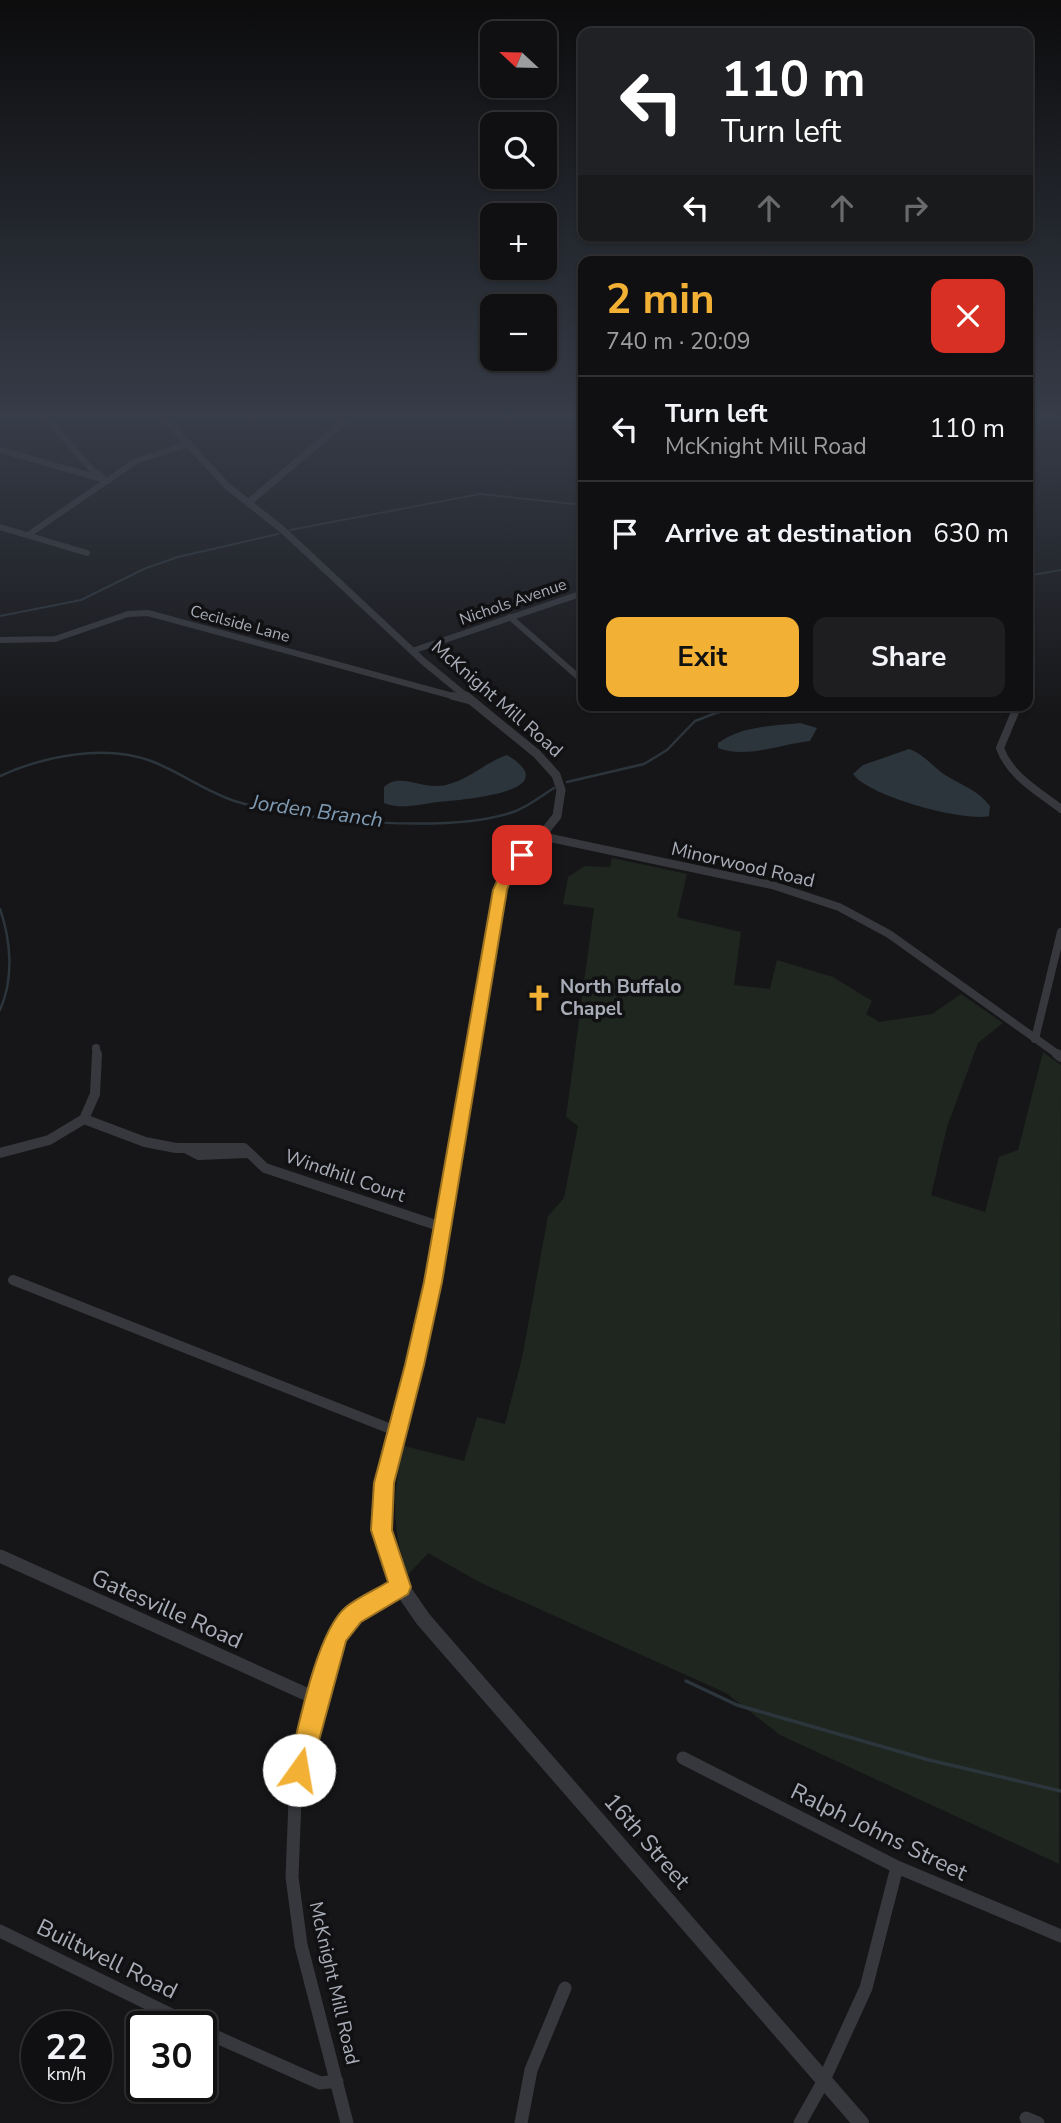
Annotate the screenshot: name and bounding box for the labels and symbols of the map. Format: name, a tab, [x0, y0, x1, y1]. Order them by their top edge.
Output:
north arrow	[480, 21, 556, 98]
street label: Nichols Avenue	[457, 573, 569, 631]
street label: Cecilside Lane	[188, 600, 292, 648]
street label: McKnight Mill Road	[426, 635, 568, 763]
water label: Jorden Branch	[248, 788, 385, 834]
pin	[492, 825, 552, 885]
street label: Minorwood Road	[669, 836, 817, 894]
place label: North Buffalo Chapel	[560, 974, 681, 1022]
church icon: North Buffalo Chapel	[524, 983, 554, 1013]
street label: Windhill Court	[281, 1143, 409, 1209]
street label: Gatesville Road	[87, 1562, 247, 1656]
position arrow	[262, 1733, 336, 1807]
street label: Ralph Johns Street	[786, 1776, 973, 1889]
street label: 16th Street	[597, 1787, 698, 1896]
street label: McKnight Mill Road	[303, 1899, 365, 2067]
street label: Builtwell Road	[31, 1912, 183, 2006]
speed limit sign: 30	[126, 2011, 217, 2102]

